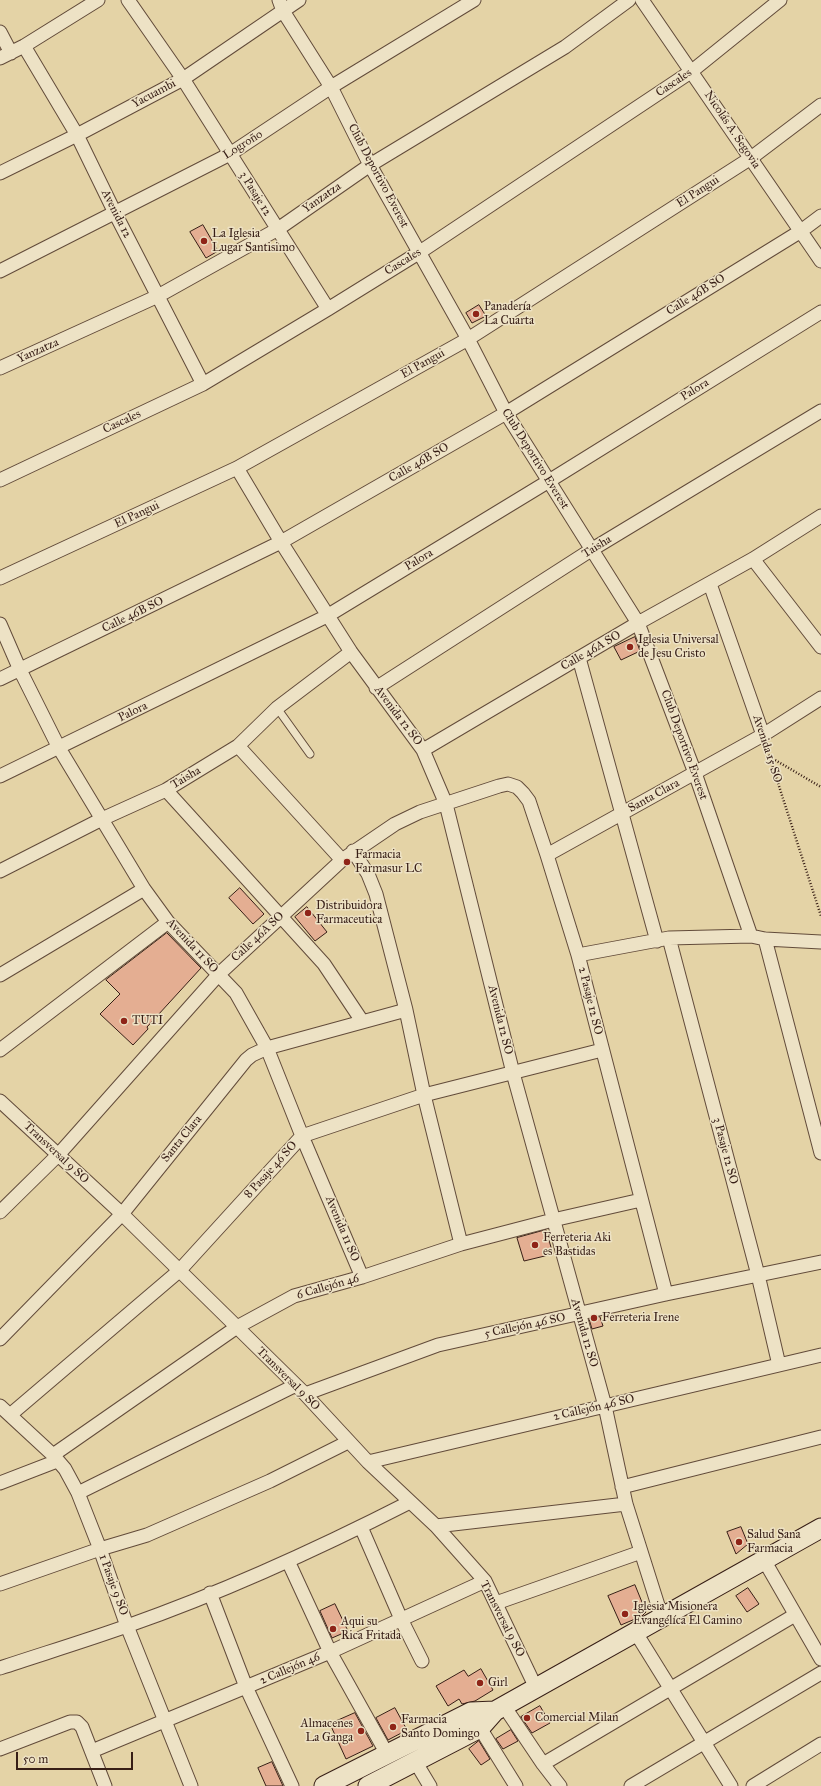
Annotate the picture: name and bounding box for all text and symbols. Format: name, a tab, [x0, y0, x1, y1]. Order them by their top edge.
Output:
street label: Cascales	[653, 66, 695, 100]
street label: Yacuambi	[130, 76, 178, 112]
street label: Nicolás A. Segovia	[701, 88, 763, 172]
street label: Club Deportivo Everest	[344, 121, 412, 231]
street label: Logroño	[221, 127, 265, 163]
street label: 3 Pasaje 12	[236, 169, 274, 219]
street label: El Pangui	[674, 173, 722, 211]
street label: Yanzatza	[300, 180, 344, 216]
street label: Avenida 12	[98, 187, 134, 241]
place label: La Iglesia Lugar Santisimo	[212, 227, 295, 255]
marker: La Iglesia Lugar Santisimo	[199, 236, 209, 246]
street label: Cascales	[382, 245, 424, 279]
street label: Calle 46B SO	[664, 271, 728, 319]
place label: Panadería La Cuarta	[484, 300, 534, 328]
marker: Panadería La Cuarta	[471, 309, 481, 319]
street label: Yanzatza	[15, 335, 61, 367]
street label: El Pangui	[398, 346, 448, 382]
street label: Palora	[678, 376, 712, 404]
street label: Club Deportivo Everest	[498, 406, 572, 512]
street label: Cascales	[101, 407, 143, 437]
street label: Calle 46B SO	[387, 440, 451, 486]
street label: El Pangui	[112, 498, 162, 532]
street label: Taisha	[580, 532, 614, 562]
street label: Palora	[402, 546, 436, 574]
street label: Calle 46B SO	[100, 594, 166, 636]
street label: Calle 46A SO	[558, 628, 624, 674]
place label: Iglesia Universal de Jesu Cristo	[638, 633, 719, 661]
marker: Iglesia Universal de Jesu Cristo	[625, 642, 635, 652]
street label: Avenida 12 SO	[371, 683, 425, 749]
street label: Club Deportivo Everest	[657, 688, 711, 802]
street label: Palora	[116, 699, 150, 725]
street label: Avenida 15 SO	[749, 713, 785, 785]
street label: Taisha	[169, 764, 203, 792]
street label: Santa Clara	[626, 776, 682, 816]
place label: Farmacia Farmasur LC	[355, 848, 422, 876]
marker: Farmacia Farmasur LC	[342, 857, 352, 867]
place label: Distribuidora Farmaceutica	[316, 899, 382, 927]
marker: Distribuidora Farmaceutica	[303, 908, 313, 918]
street label: Calle 46A SO	[229, 909, 287, 965]
street label: Avenida 11 SO	[163, 916, 221, 976]
street label: 2 Pasaje 12 SO	[575, 966, 605, 1036]
street label: Avenida 12 SO	[484, 984, 516, 1056]
place label: TUTI	[132, 1014, 163, 1028]
marker: TUTI	[119, 1016, 129, 1026]
street label: Santa Clara	[159, 1113, 205, 1165]
street label: 3 Pasaje 12 SO	[709, 1116, 741, 1186]
street label: Transversal 9 SO	[20, 1119, 92, 1187]
street label: 8 Pasaje 46 SO	[242, 1138, 300, 1202]
street label: Avenida 11 SO	[322, 1194, 362, 1264]
place label: Ferreteria Aki es Bastidas	[543, 1231, 611, 1259]
marker: Ferreteria Aki es Bastidas	[530, 1240, 540, 1250]
street label: 6 Callejón 46	[295, 1271, 361, 1303]
street label: Avenida 12 SO	[567, 1297, 601, 1369]
street label: 5 Callejón 46 SO	[483, 1310, 567, 1342]
place label: Ferreteria Irene	[602, 1311, 679, 1325]
marker: Ferreteria Irene	[589, 1313, 599, 1323]
street label: Transversal 9 SO	[253, 1344, 323, 1414]
street label: 2 Callejón 46 SO	[552, 1392, 636, 1424]
place label: Salud Sana Farmacia	[747, 1528, 801, 1556]
marker: Salud Sana Farmacia	[734, 1537, 744, 1547]
street label: 1 Pasaje 9 SO	[95, 1552, 131, 1618]
street label: Transversal 9 SO	[477, 1578, 527, 1660]
place label: Iglesia Misionera Evangélíca El Camino	[633, 1600, 742, 1628]
marker: Iglesia Misionera Evangélíca El Camino	[620, 1609, 630, 1619]
place label: Aqui su Rica Fritada	[341, 1615, 401, 1643]
marker: Aqui su Rica Fritada	[328, 1624, 338, 1634]
street label: 2 Callejón 46	[258, 1650, 322, 1688]
place label: Girl	[488, 1676, 508, 1690]
marker: Girl	[475, 1678, 485, 1688]
place label: Comercial Milan	[535, 1711, 619, 1725]
place label: Farmacia Santo Domingo	[401, 1713, 480, 1741]
marker: Comercial Milan	[522, 1713, 532, 1723]
place label: Almacenes La Ganga	[301, 1717, 353, 1745]
marker: Farmacia Santo Domingo	[388, 1722, 398, 1732]
marker: Almacenes La Ganga	[356, 1726, 366, 1736]
scale bar	[18, 1744, 135, 1770]
text: 50 m	[23, 1752, 48, 1766]

